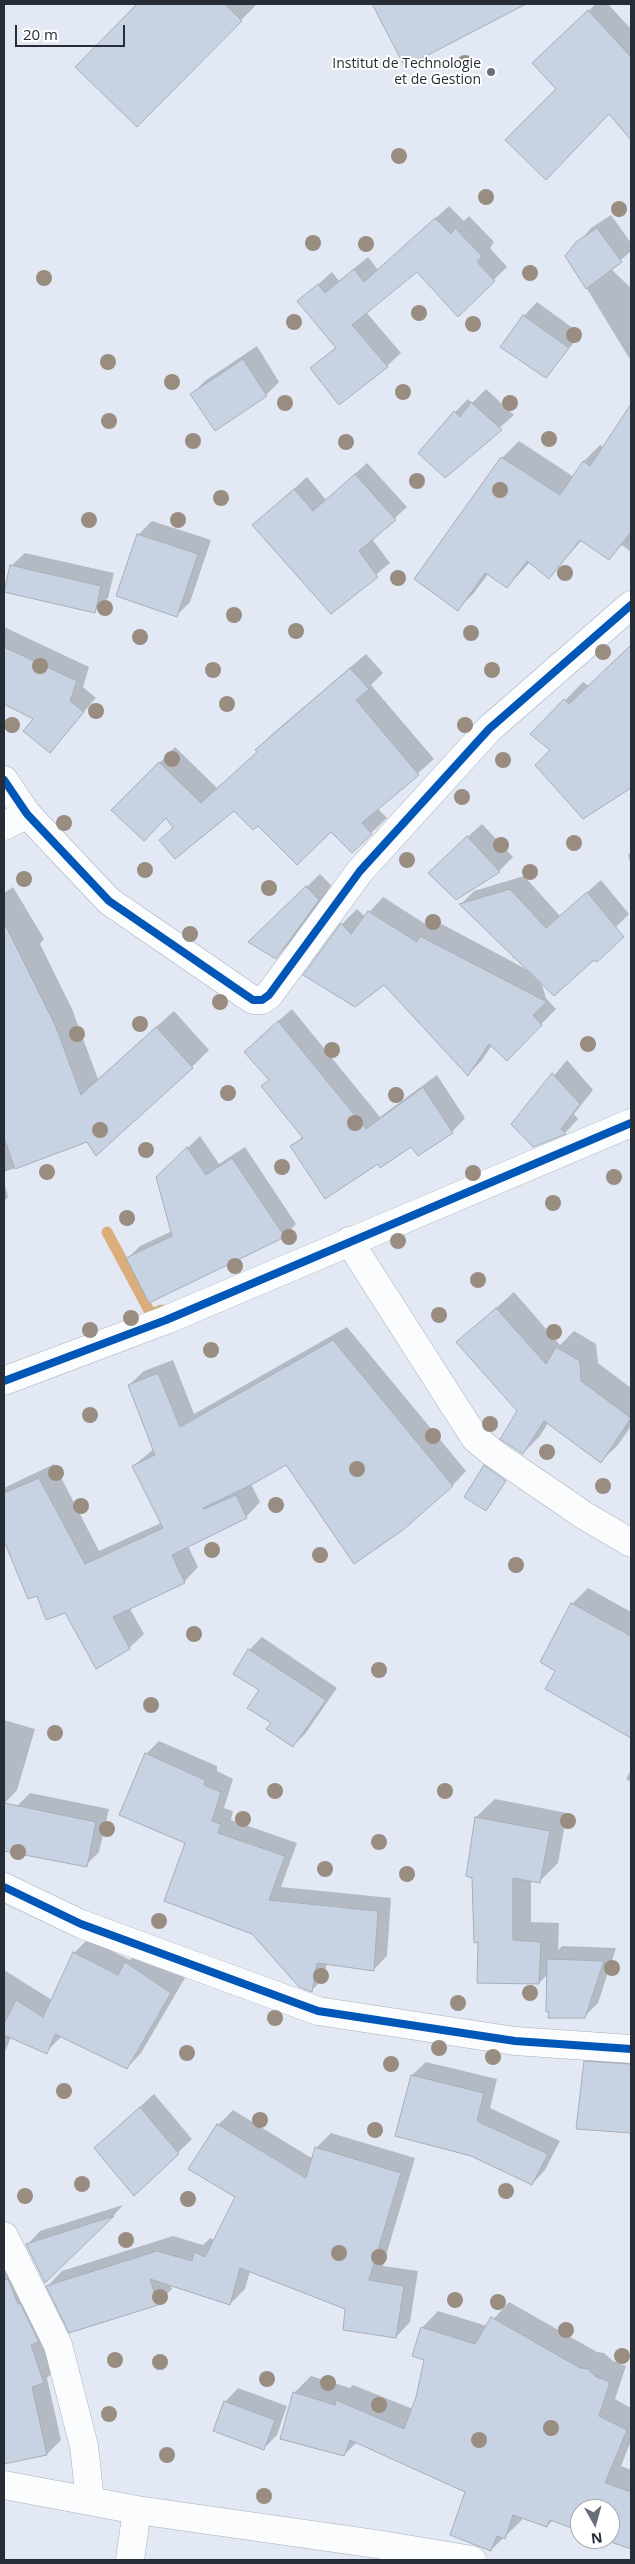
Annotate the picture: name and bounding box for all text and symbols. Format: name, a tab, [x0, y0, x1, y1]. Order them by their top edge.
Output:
scale bar	[18, 15, 128, 47]
text: 20 m	[23, 24, 58, 44]
place label: Institut de Technologie et de Gestion	[332, 56, 481, 88]
marker: Institut de Technologie et de Gestion	[485, 66, 497, 78]
north arrow	[570, 2499, 620, 2549]
text: N	[590, 2528, 604, 2549]

